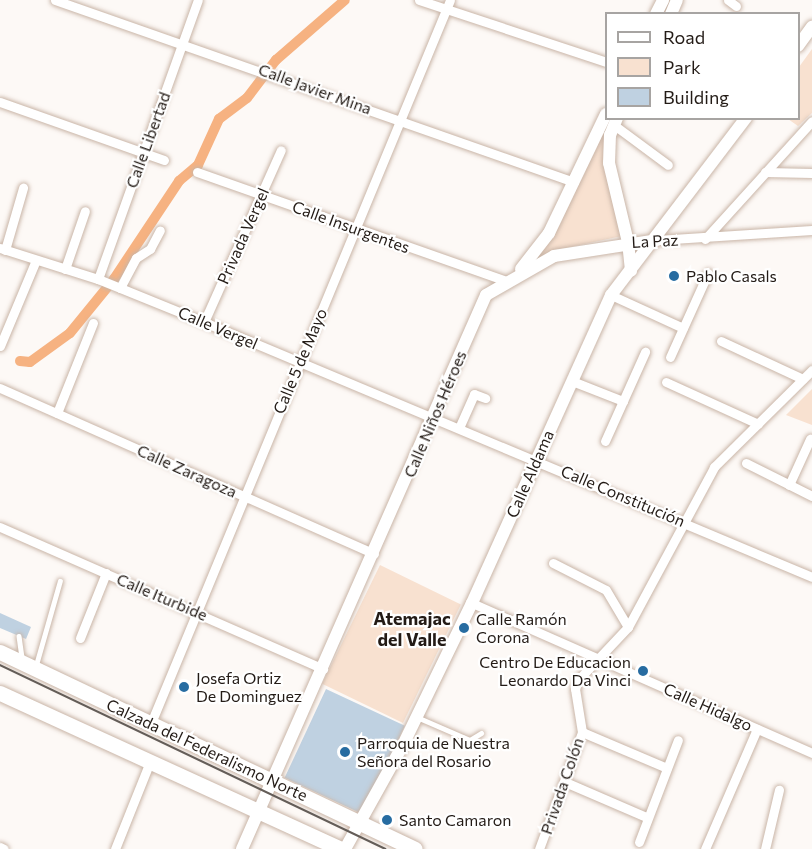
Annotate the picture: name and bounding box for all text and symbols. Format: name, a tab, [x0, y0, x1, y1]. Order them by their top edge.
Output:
legend	[605, 12, 800, 120]
text: Road	[663, 26, 705, 48]
text: Park	[663, 56, 701, 78]
street label: Calle Javier Mina	[256, 60, 374, 118]
text: Building	[663, 86, 729, 108]
street label: Calle Libertad	[122, 89, 174, 191]
street label: Privada Vergel	[213, 185, 273, 287]
street label: Calle Insurgentes	[290, 197, 412, 257]
street label: La Paz	[631, 230, 679, 252]
place label: Pablo Casals	[686, 266, 777, 286]
marker: Pablo Casals	[667, 269, 681, 283]
street label: Calle Vergel	[175, 303, 261, 353]
street label: Calle 5 de Mayo	[269, 305, 331, 417]
street label: Calle Niños Héroes	[400, 348, 470, 480]
street label: Calle Aldama	[502, 427, 558, 521]
street label: Calle Zaragoza	[134, 440, 240, 502]
street label: Calle Constitución	[558, 461, 688, 531]
street label: Calle Iturbide	[114, 569, 210, 625]
district label: Atemajac del Valle	[373, 608, 451, 650]
place label: Calle Ramón Corona	[476, 609, 567, 647]
marker: Calle Ramón Corona	[457, 621, 471, 635]
place label: Centro De Educacion Leonardo Da Vinci	[479, 652, 631, 690]
marker: Centro De Educacion Leonardo Da Vinci	[636, 664, 650, 678]
place label: Josefa Ortiz De Dominguez	[196, 668, 302, 706]
street label: Calle Hidalgo	[661, 679, 755, 735]
marker: Josefa Ortiz De Dominguez	[177, 680, 191, 694]
street label: Calzada del Federalismo Norte	[103, 695, 311, 805]
place label: Parroquia de Nuestra Señora del Rosario	[357, 733, 510, 771]
street label: Privada Colón	[536, 735, 588, 837]
marker: Parroquia de Nuestra Señora del Rosario	[338, 745, 352, 759]
place label: Santo Camaron	[399, 810, 511, 830]
marker: Santo Camaron	[380, 813, 394, 827]

